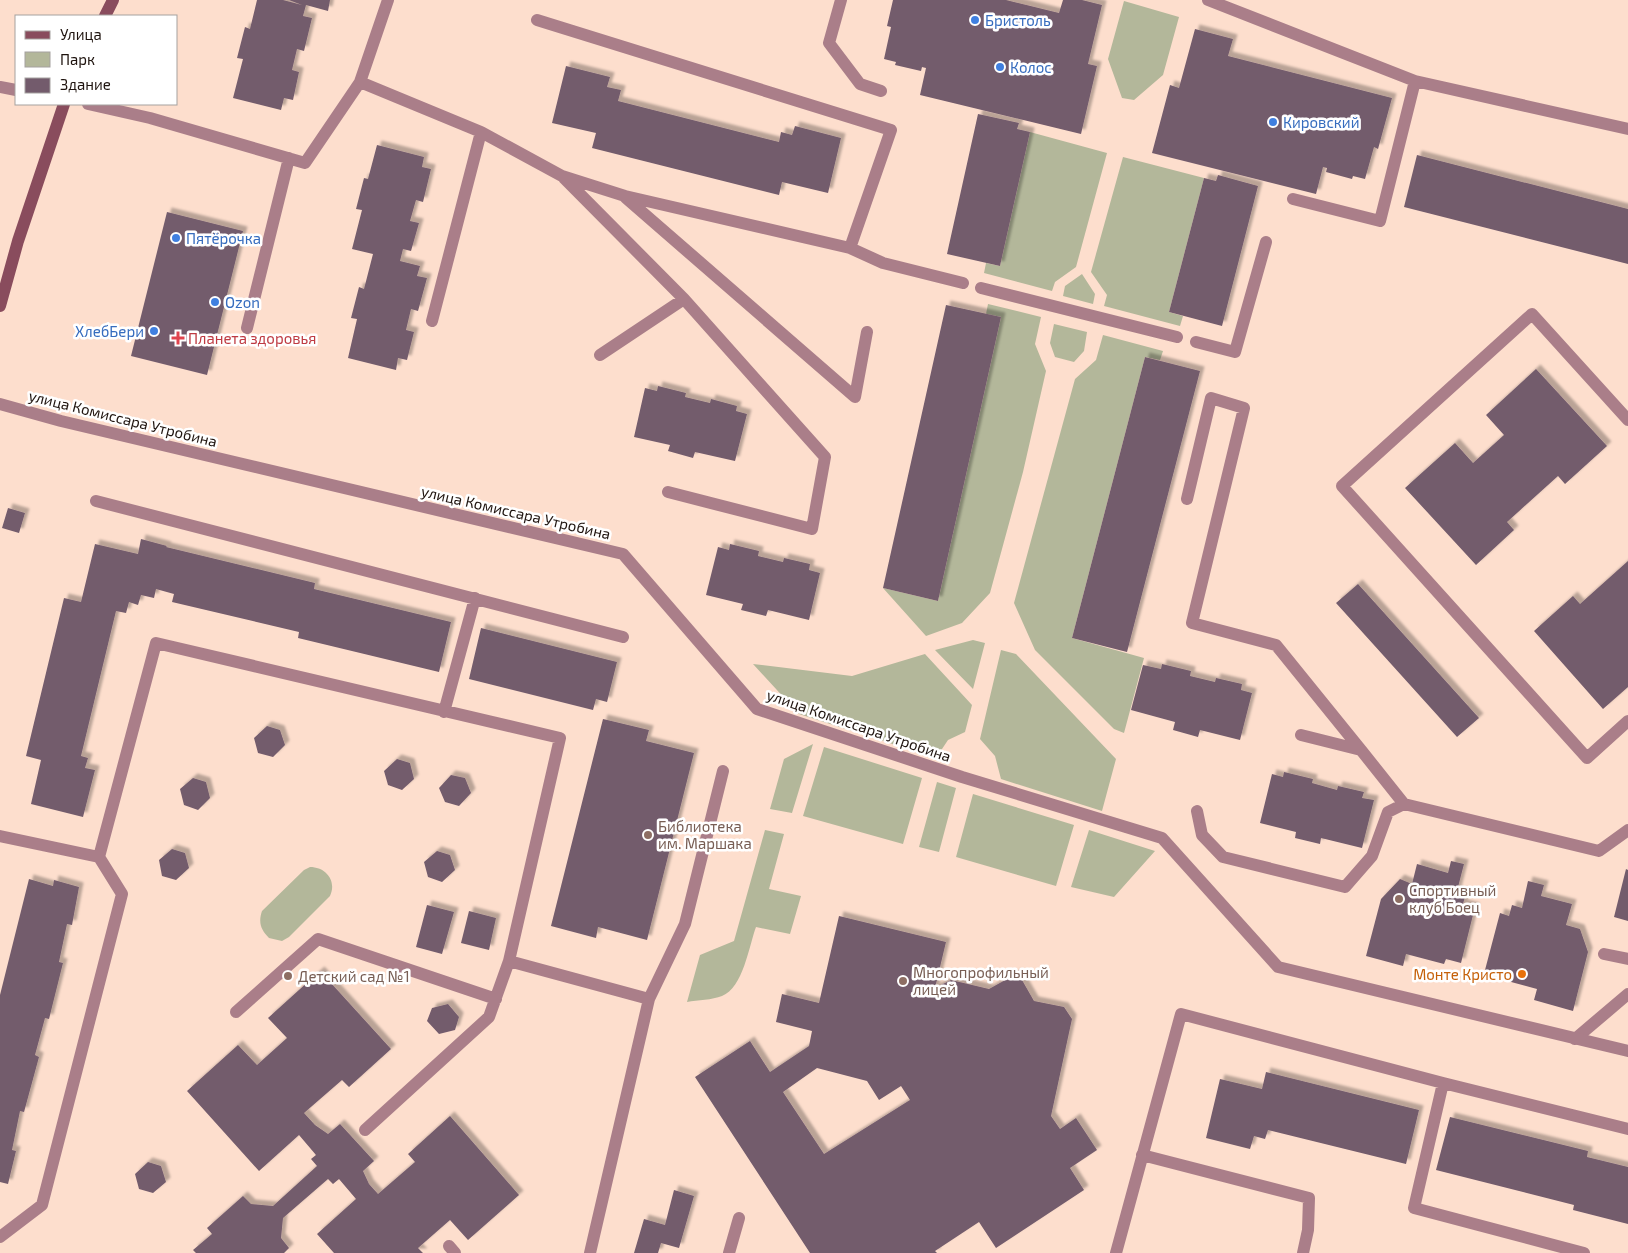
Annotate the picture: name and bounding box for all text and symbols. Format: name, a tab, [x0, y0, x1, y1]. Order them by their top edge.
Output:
place label: Бристоль	[985, 11, 1051, 29]
marker: Бристоль	[969, 14, 981, 26]
legend	[15, 15, 178, 105]
text: Улица	[60, 25, 102, 43]
text: Парк	[60, 50, 95, 68]
place label: Колос	[1010, 58, 1052, 76]
marker: Колос	[994, 61, 1006, 73]
text: Здание	[60, 75, 111, 93]
place label: Кировский	[1283, 113, 1359, 131]
marker: Кировский	[1267, 116, 1279, 128]
place label: Пятёрочка	[186, 229, 261, 247]
marker: Пятёрочка	[170, 232, 182, 244]
place label: Ozon	[225, 293, 260, 311]
marker: Ozon	[209, 296, 221, 308]
place label: ХлебБери	[75, 322, 144, 340]
marker: ХлебБери	[148, 325, 160, 337]
place label: Планета здоровья	[188, 329, 316, 347]
marker: Планета здоровья	[172, 332, 184, 344]
street label: улица Комиссара Утробина	[27, 386, 219, 451]
street label: улица Комиссара Утробина	[419, 481, 612, 544]
street label: улица Комиссара Утробина	[764, 685, 953, 766]
place label: Библиотека им. Маршака	[658, 817, 752, 852]
marker: Библиотека им. Маршака	[642, 829, 654, 841]
place label: Спортивный клуб Боец	[1409, 881, 1496, 917]
marker: Спортивный клуб Боец	[1393, 893, 1405, 905]
place label: Многопрофильный лицей	[913, 963, 1049, 998]
place label: Монте Кристо	[1413, 965, 1512, 983]
place label: Детский сад №1	[298, 967, 410, 985]
marker: Монте Кристо	[1516, 968, 1528, 980]
marker: Детский сад №1	[282, 970, 294, 982]
marker: Многопрофильный лицей	[897, 975, 909, 987]

